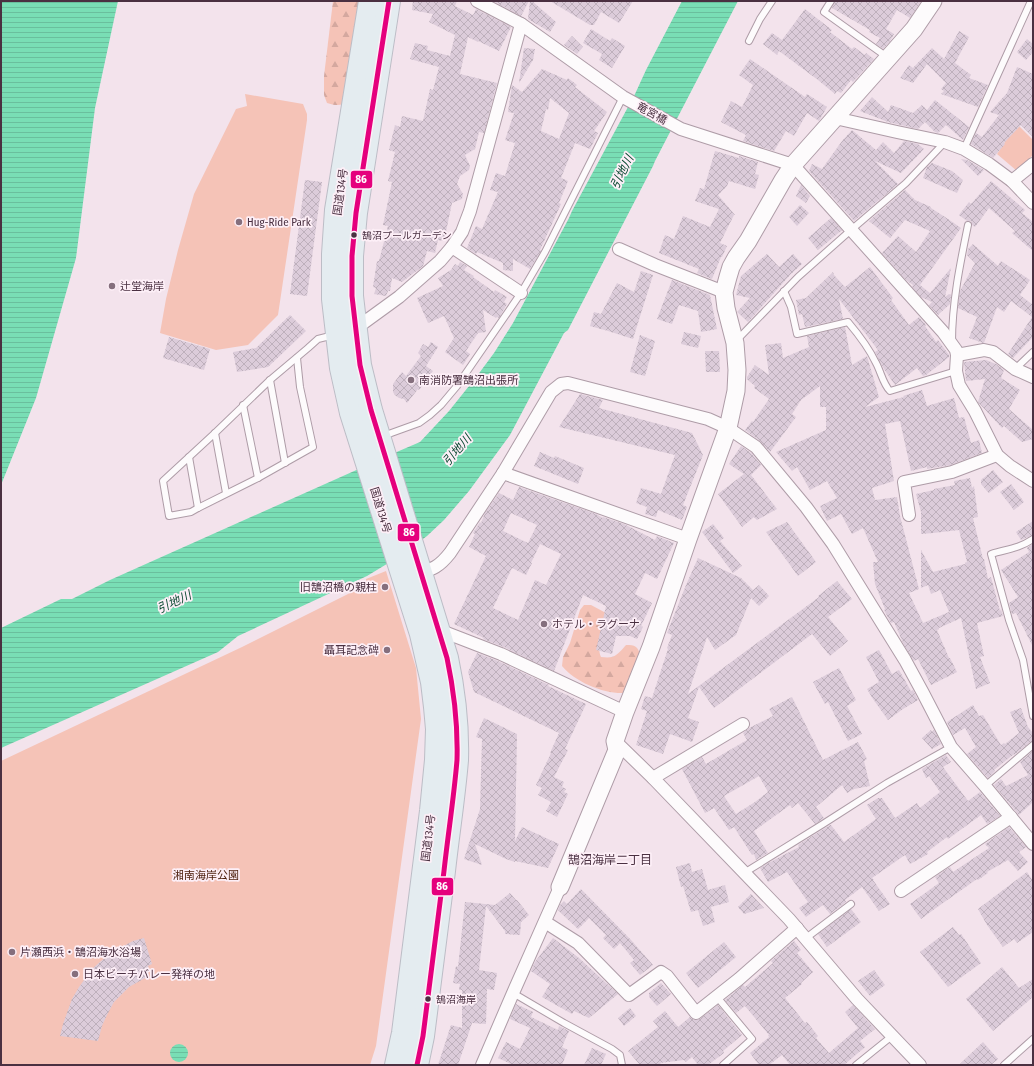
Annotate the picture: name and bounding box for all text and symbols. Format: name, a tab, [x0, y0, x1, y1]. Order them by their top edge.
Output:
street label: 竜宮橋	[634, 100, 669, 127]
water label: 引地川	[608, 151, 637, 191]
street label: 国道134号	[331, 168, 350, 217]
line badge: 86	[350, 170, 373, 189]
text: 86	[355, 173, 367, 186]
place label: Hug-Ride Park	[247, 216, 312, 229]
marker: Hug-Ride Park	[234, 217, 244, 227]
marker: 鵠沼プールガーデン	[349, 230, 359, 240]
place label: 鵠沼プールガーデン	[362, 230, 452, 242]
place label: 辻堂海岸	[120, 280, 164, 293]
marker: 辻堂海岸	[107, 281, 117, 291]
place label: 南消防署鵠沼出張所	[419, 374, 519, 387]
marker: 南消防署鵠沼出張所	[406, 375, 416, 385]
water label: 引地川	[440, 430, 475, 468]
street label: 国道134号	[367, 486, 394, 535]
line badge: 86	[397, 523, 420, 542]
text: 86	[403, 526, 415, 539]
place label: 旧鵠沼橋の親柱	[300, 581, 377, 594]
marker: 旧鵠沼橋の親柱	[380, 582, 390, 592]
water label: 引地川	[155, 587, 195, 616]
place label: ホテル・ラグーナ	[552, 618, 640, 631]
marker: ホテル・ラグーナ	[539, 619, 549, 629]
place label: 聶耳記念碑	[324, 644, 379, 657]
marker: 聶耳記念碑	[382, 645, 392, 655]
street label: 国道134号	[419, 814, 438, 862]
district label: 鵠沼海岸二丁目	[568, 853, 652, 867]
park label: 湘南海岸公園	[173, 869, 239, 882]
line badge: 86	[431, 877, 454, 896]
text: 86	[436, 880, 448, 893]
place label: 片瀬西浜・鵠沼海水浴場	[20, 946, 141, 959]
marker: 片瀬西浜・鵠沼海水浴場	[7, 947, 17, 957]
place label: 日本ビーチバレー発祥の地	[83, 968, 215, 981]
marker: 日本ビーチバレー発祥の地	[70, 969, 80, 979]
marker: 鵠沼海岸	[423, 994, 433, 1004]
place label: 鵠沼海岸	[436, 994, 476, 1006]

